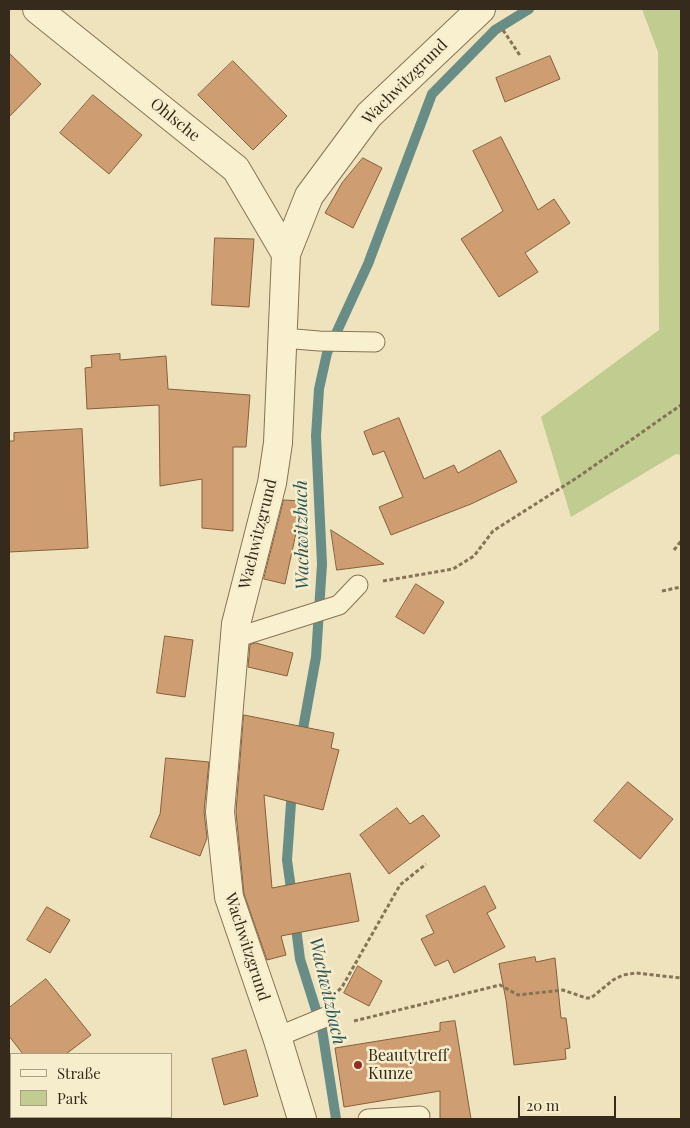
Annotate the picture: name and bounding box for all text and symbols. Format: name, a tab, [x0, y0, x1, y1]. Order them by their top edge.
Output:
street label: Wachwitzgrund	[358, 35, 452, 129]
street label: Ohlsche	[146, 94, 204, 146]
street label: Wachwitzgrund	[235, 477, 281, 591]
water label: Wachwitzbach	[290, 480, 314, 590]
street label: Wachwitzgrund	[220, 890, 274, 1004]
water label: Wachwitzbach	[304, 935, 350, 1047]
place label: Beautytreff Kunze	[368, 1046, 448, 1084]
legend	[10, 1053, 172, 1118]
marker: Beautytreff Kunze	[352, 1059, 364, 1071]
text: Straße	[57, 1063, 101, 1083]
scale bar	[520, 1086, 618, 1118]
text: Park	[57, 1088, 88, 1108]
text: 20 m	[526, 1095, 559, 1115]

